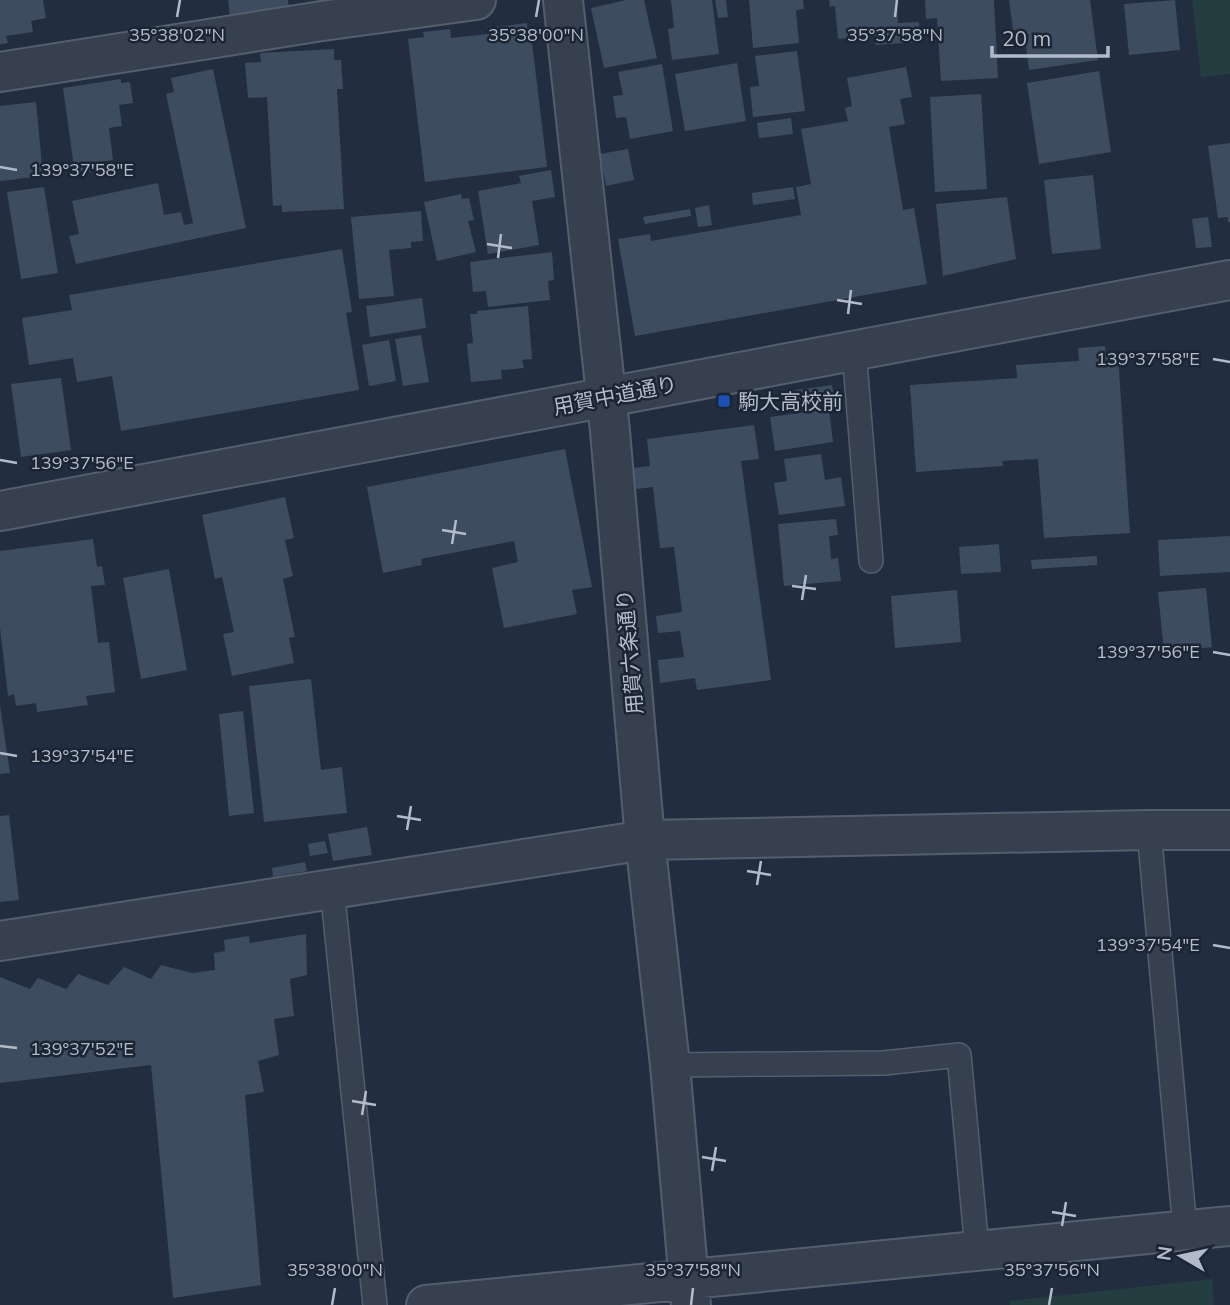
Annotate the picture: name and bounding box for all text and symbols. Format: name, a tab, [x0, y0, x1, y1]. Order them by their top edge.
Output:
scale bar	[992, 14, 1108, 58]
text: 35°38'02"N	[129, 23, 225, 46]
text: 35°38'00"N	[488, 23, 584, 46]
text: 35°37'58"N	[847, 23, 943, 46]
text: 20 m	[1002, 25, 1051, 51]
text: 139°37'58"E	[30, 158, 134, 181]
text: 139°37'58"E	[1096, 347, 1200, 370]
street label: 用賀中道通り	[551, 370, 679, 420]
place label: 駒大高校前	[738, 388, 843, 414]
marker: 駒大高校前	[716, 393, 732, 409]
text: 139°37'56"E	[30, 451, 134, 474]
street label: 用賀六条通り	[611, 588, 647, 716]
text: 139°37'56"E	[1096, 640, 1200, 663]
text: 139°37'54"E	[30, 744, 134, 767]
text: 139°37'54"E	[1096, 933, 1200, 956]
text: 139°37'52"E	[30, 1037, 134, 1060]
north arrow	[1146, 1221, 1216, 1291]
text: N	[1151, 1244, 1177, 1262]
text: 35°38'00"N	[287, 1258, 383, 1281]
text: 35°37'58"N	[645, 1258, 741, 1281]
text: 35°37'56"N	[1004, 1258, 1100, 1281]

